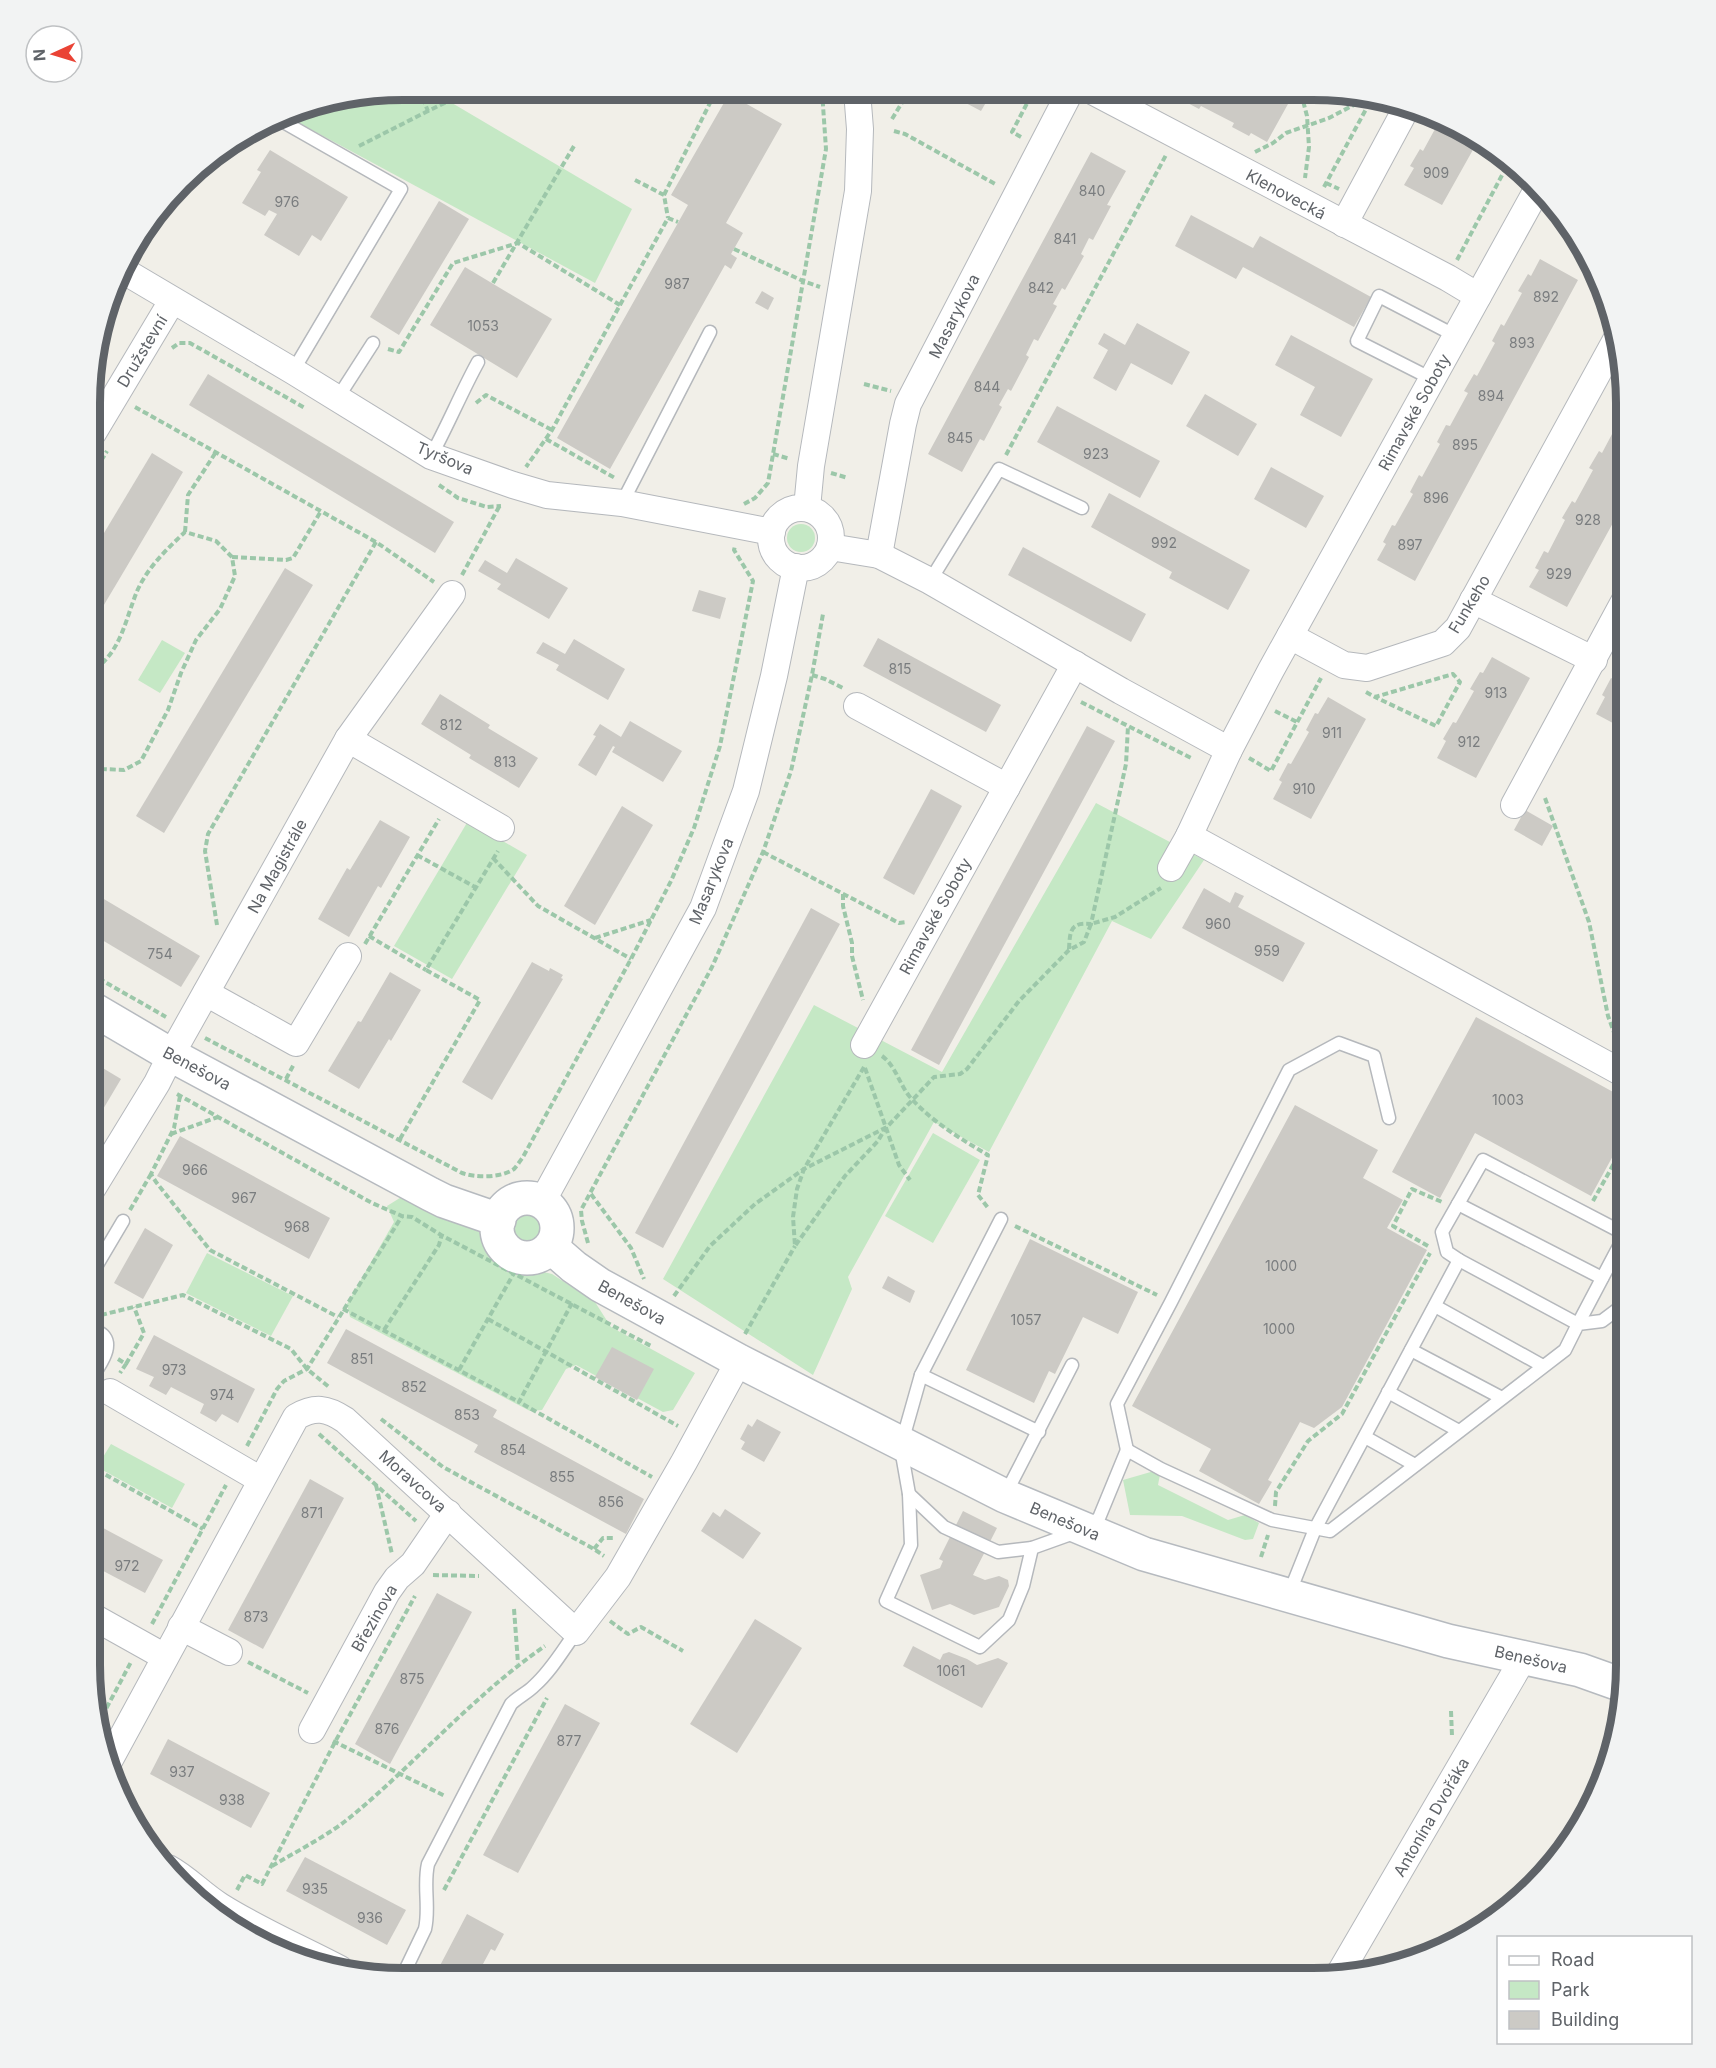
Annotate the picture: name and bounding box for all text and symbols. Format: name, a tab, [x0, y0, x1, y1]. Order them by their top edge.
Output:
north arrow	[24, 24, 84, 84]
text: N	[29, 48, 49, 62]
house number: 909	[1423, 164, 1449, 181]
street label: Klenovecká	[1243, 165, 1329, 223]
house number: 840	[1079, 182, 1105, 199]
house number: 976	[275, 193, 299, 210]
house number: 841	[1053, 230, 1077, 247]
street label: Masarykova	[924, 271, 984, 361]
house number: 987	[664, 275, 690, 292]
house number: 842	[1028, 279, 1054, 296]
house number: 892	[1533, 288, 1559, 305]
street label: Družstevní	[113, 311, 171, 391]
house number: 1053	[467, 317, 499, 334]
house number: 893	[1509, 334, 1535, 351]
street label: Rimavské Soboty	[1374, 350, 1454, 474]
house number: 844	[974, 378, 1000, 395]
house number: 894	[1478, 387, 1504, 404]
house number: 845	[947, 429, 973, 446]
house number: 895	[1452, 436, 1478, 453]
street label: Tyršova	[413, 437, 477, 479]
house number: 923	[1083, 445, 1109, 462]
house number: 896	[1423, 489, 1449, 506]
house number: 928	[1575, 511, 1601, 528]
house number: 992	[1151, 534, 1177, 551]
house number: 897	[1398, 536, 1423, 553]
house number: 929	[1546, 565, 1572, 582]
street label: Funkeho	[1444, 571, 1494, 637]
house number: 815	[889, 660, 911, 677]
house number: 913	[1484, 684, 1508, 701]
house number: 812	[440, 716, 462, 733]
house number: 911	[1322, 724, 1342, 741]
house number: 912	[1458, 733, 1480, 750]
house number: 813	[493, 753, 517, 770]
house number: 910	[1292, 780, 1316, 797]
street label: Na Magistrále	[243, 815, 311, 917]
street label: Masarykova	[685, 835, 737, 927]
street label: Rimavské Soboty	[895, 854, 975, 978]
house number: 960	[1205, 915, 1231, 932]
house number: 959	[1254, 942, 1280, 959]
house number: 754	[147, 945, 173, 962]
street label: Benešova	[160, 1042, 234, 1094]
house number: 1003	[1492, 1091, 1524, 1108]
house number: 966	[182, 1161, 208, 1178]
house number: 967	[231, 1189, 257, 1206]
house number: 968	[284, 1218, 310, 1235]
house number: 1000	[1265, 1257, 1297, 1274]
street label: Benešova	[595, 1275, 669, 1329]
house number: 1057	[1011, 1311, 1042, 1328]
house number: 1000	[1263, 1320, 1295, 1337]
house number: 851	[351, 1350, 373, 1367]
house number: 973	[162, 1361, 186, 1378]
house number: 852	[401, 1378, 427, 1395]
house number: 974	[210, 1386, 234, 1403]
house number: 853	[454, 1406, 480, 1423]
house number: 854	[500, 1441, 526, 1458]
street label: Moravcova	[375, 1446, 451, 1516]
house number: 855	[549, 1468, 575, 1485]
house number: 856	[598, 1493, 624, 1510]
street label: Benešova	[1027, 1497, 1103, 1545]
house number: 871	[301, 1504, 323, 1521]
house number: 972	[115, 1557, 139, 1574]
street label: Březinova	[347, 1581, 401, 1655]
house number: 873	[244, 1608, 269, 1625]
street label: Benešova	[1493, 1641, 1569, 1677]
house number: 1061	[937, 1662, 965, 1679]
house number: 875	[400, 1670, 424, 1687]
house number: 876	[374, 1720, 400, 1737]
house number: 877	[557, 1732, 581, 1749]
street label: Antonína Dvořáka	[1389, 1754, 1473, 1880]
house number: 937	[169, 1763, 195, 1780]
house number: 938	[219, 1791, 245, 1808]
house number: 935	[302, 1880, 328, 1897]
house number: 936	[357, 1909, 383, 1926]
legend	[1497, 1936, 1692, 2044]
text: Road	[1551, 1949, 1594, 1970]
text: Park	[1551, 1979, 1590, 2000]
text: Building	[1551, 2009, 1619, 2030]

